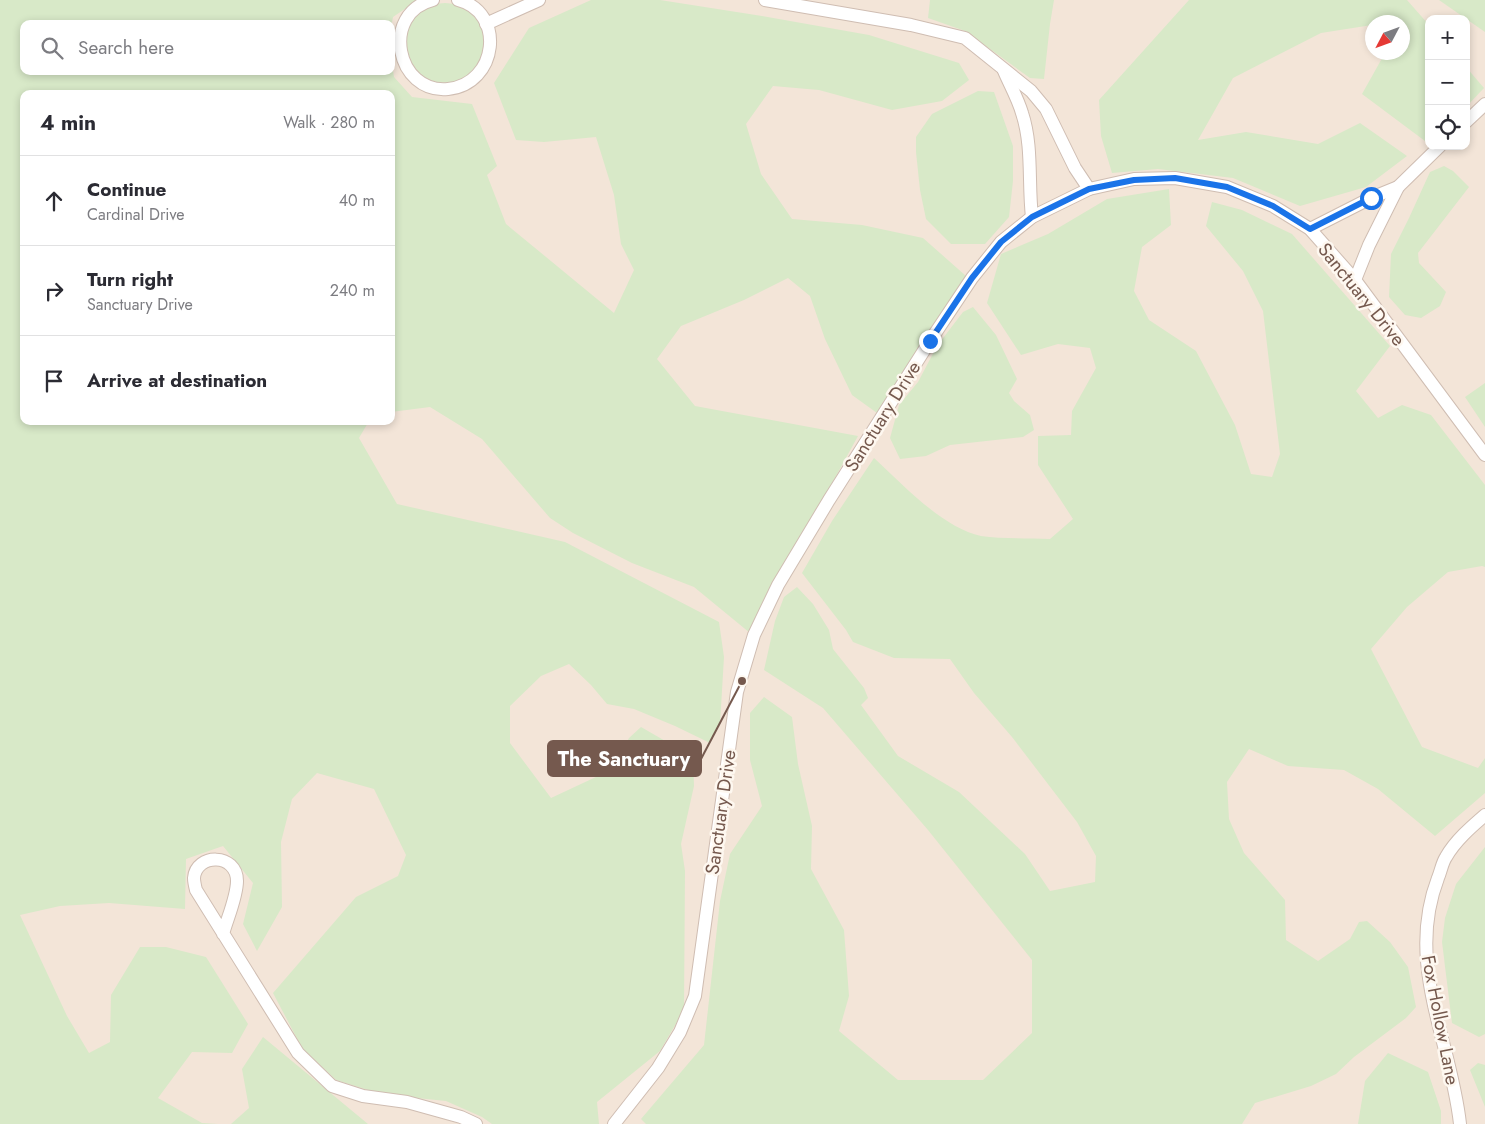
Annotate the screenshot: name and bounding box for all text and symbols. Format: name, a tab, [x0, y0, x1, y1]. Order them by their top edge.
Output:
north arrow	[1365, 15, 1410, 60]
map controls	[1425, 15, 1470, 150]
button: +	[1425, 15, 1470, 60]
search box	[20, 20, 395, 75]
icon: search	[38, 34, 66, 62]
text: Search here	[78, 34, 174, 61]
button: −	[1425, 60, 1470, 105]
button: locate	[1425, 105, 1470, 150]
text: 4 min	[40, 108, 96, 138]
text: Walk · 280 m	[283, 111, 375, 134]
text: Continue	[87, 176, 166, 203]
icon: ahead	[40, 187, 68, 215]
route start	[1360, 187, 1383, 210]
text: 40 m	[339, 189, 375, 212]
text: Cardinal Drive	[87, 203, 185, 226]
street label: Sanctuary Drive	[1312, 237, 1412, 352]
text: Turn right	[87, 266, 173, 293]
icon: right	[40, 277, 68, 305]
text: 240 m	[330, 279, 375, 302]
text: Sanctuary Drive	[87, 293, 193, 316]
route end	[919, 330, 942, 353]
street label: Sanctuary Drive	[838, 356, 927, 477]
icon: arrive	[40, 367, 68, 395]
text: Arrive at destination	[87, 367, 267, 394]
callout: The Sanctuary	[548, 741, 701, 776]
text: The Sanctuary	[558, 745, 691, 774]
street label: Sanctuary Drive	[698, 748, 743, 876]
street label: Fox Hollow Lane	[1415, 953, 1466, 1087]

